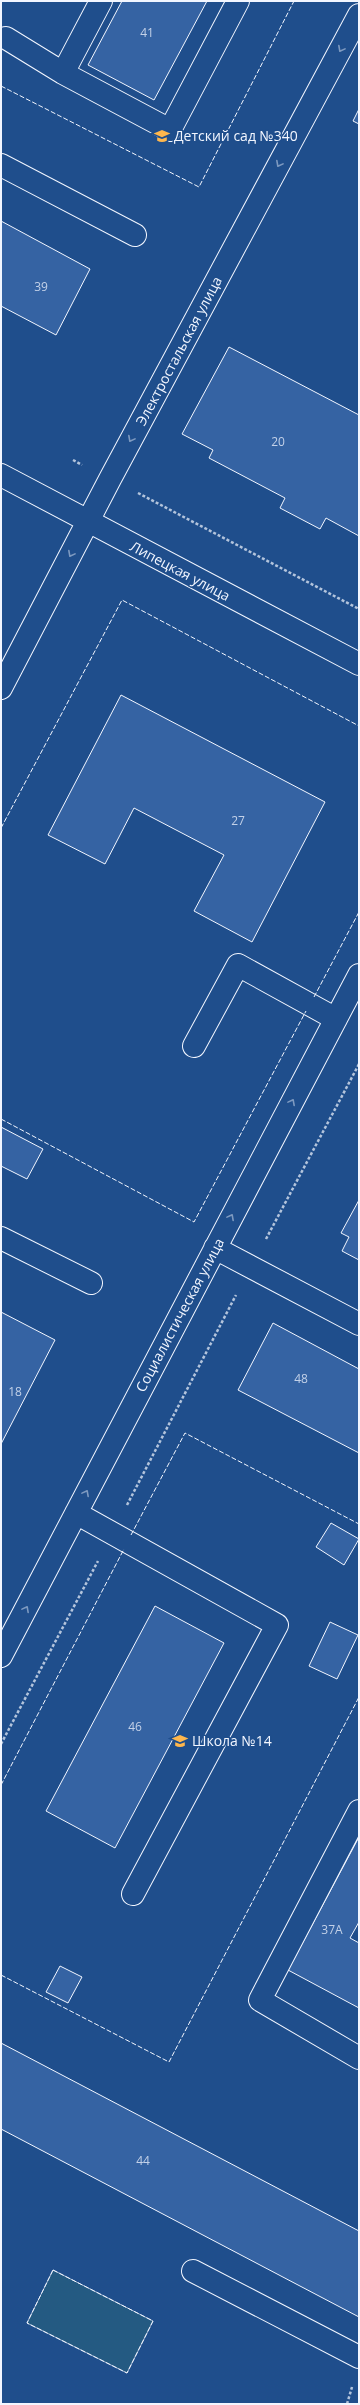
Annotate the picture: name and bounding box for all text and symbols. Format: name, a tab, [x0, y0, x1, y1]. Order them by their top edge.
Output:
house number: 41	[140, 24, 154, 41]
one-way arrow	[338, 45, 345, 53]
place label: Детский сад №340	[174, 126, 298, 145]
school or university icon: Детский сад №340	[153, 127, 171, 145]
one-way arrow	[276, 160, 284, 167]
street label: Электростальская улица	[131, 273, 226, 429]
house number: 39	[34, 278, 48, 295]
house number: 20	[271, 433, 285, 450]
one-way arrow	[129, 435, 136, 442]
street label: Липецкая улица	[127, 536, 234, 605]
one-way arrow	[68, 550, 75, 557]
house number: 27	[231, 812, 245, 829]
one-way arrow	[287, 1099, 295, 1106]
one-way arrow	[226, 1214, 234, 1221]
street label: Социалистическая улица	[131, 1234, 228, 1395]
house number: 48	[294, 1370, 308, 1387]
house number: 18	[8, 1383, 22, 1400]
one-way arrow	[81, 1490, 89, 1498]
one-way arrow	[21, 1605, 28, 1613]
house number: 46	[128, 1718, 142, 1735]
place label: Школа №14	[192, 1731, 272, 1750]
school or university icon: Школа №14	[171, 1732, 189, 1750]
house number: 37А	[321, 1921, 343, 1938]
house number: 44	[136, 2152, 150, 2169]

